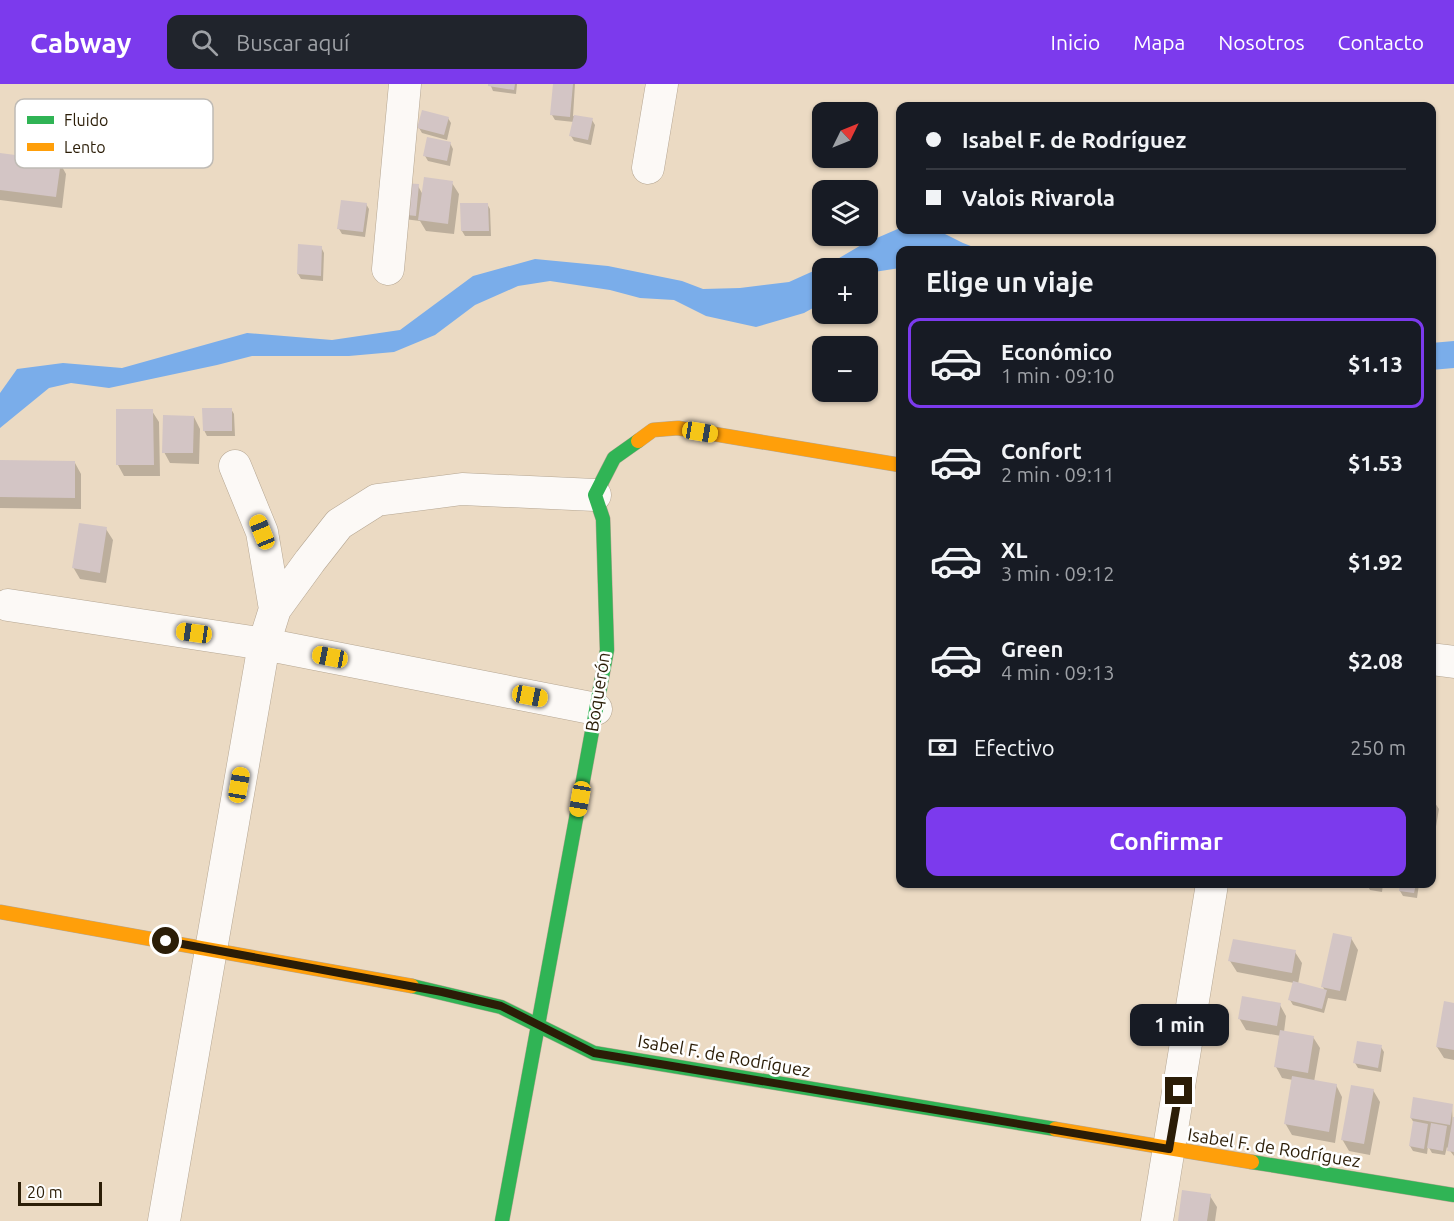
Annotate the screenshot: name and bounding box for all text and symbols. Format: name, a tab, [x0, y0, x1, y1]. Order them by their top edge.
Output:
search box	[167, 15, 587, 69]
icon: search	[188, 26, 221, 59]
text: Cabway	[30, 27, 131, 58]
text: Buscar aquí	[236, 30, 349, 55]
text: Inicio	[1051, 30, 1100, 54]
text: Mapa	[1133, 30, 1185, 54]
text: Nosotros	[1218, 30, 1305, 54]
text: Contacto	[1338, 30, 1424, 54]
legend	[15, 99, 213, 168]
north arrow	[812, 102, 878, 168]
map controls	[812, 102, 878, 402]
text: Fluido	[64, 111, 108, 129]
text: Isabel F. de Rodríguez	[962, 127, 1186, 152]
text: Lento	[64, 138, 106, 156]
button: layers	[812, 180, 878, 246]
text: Valois Rivarola	[962, 185, 1115, 210]
button: +	[812, 258, 878, 324]
text: Elige un viaje	[926, 267, 1094, 297]
button: −	[812, 336, 878, 402]
icon: car	[929, 336, 983, 390]
text: Económico	[1001, 339, 1112, 364]
text: $1.13	[1348, 351, 1403, 376]
text: 1 min · 09:10	[1001, 364, 1115, 387]
car	[681, 420, 719, 444]
icon: car	[929, 435, 983, 489]
text: Confort	[1001, 438, 1082, 463]
text: $1.53	[1348, 450, 1403, 475]
text: 2 min · 09:11	[1001, 463, 1115, 486]
car	[247, 512, 277, 552]
icon: car	[929, 534, 983, 588]
text: XL	[1001, 537, 1028, 562]
text: $1.92	[1348, 549, 1403, 574]
text: 3 min · 09:12	[1001, 562, 1115, 585]
car	[175, 622, 213, 644]
icon: car	[929, 633, 983, 687]
text: Green	[1001, 636, 1063, 661]
car	[311, 645, 349, 669]
text: $2.08	[1348, 648, 1403, 673]
street label: Boquerón	[581, 651, 613, 733]
text: 4 min · 09:13	[1001, 661, 1115, 684]
car	[511, 684, 549, 708]
icon: cash	[926, 731, 959, 764]
text: Efectivo	[974, 735, 1055, 760]
text: 250 m	[1350, 736, 1406, 759]
car	[227, 766, 251, 804]
car	[568, 780, 592, 818]
button: Confirmar	[926, 807, 1406, 876]
route start	[152, 927, 179, 954]
callout: 1 min	[1130, 1004, 1228, 1046]
text: 1 min	[1154, 1013, 1205, 1036]
street label: Isabel F. de Rodríguez	[636, 1030, 812, 1080]
route end	[1165, 1077, 1192, 1104]
street label: Isabel F. de Rodríguez	[1186, 1123, 1362, 1171]
scale bar	[18, 1179, 102, 1206]
text: 20 m	[27, 1183, 63, 1201]

